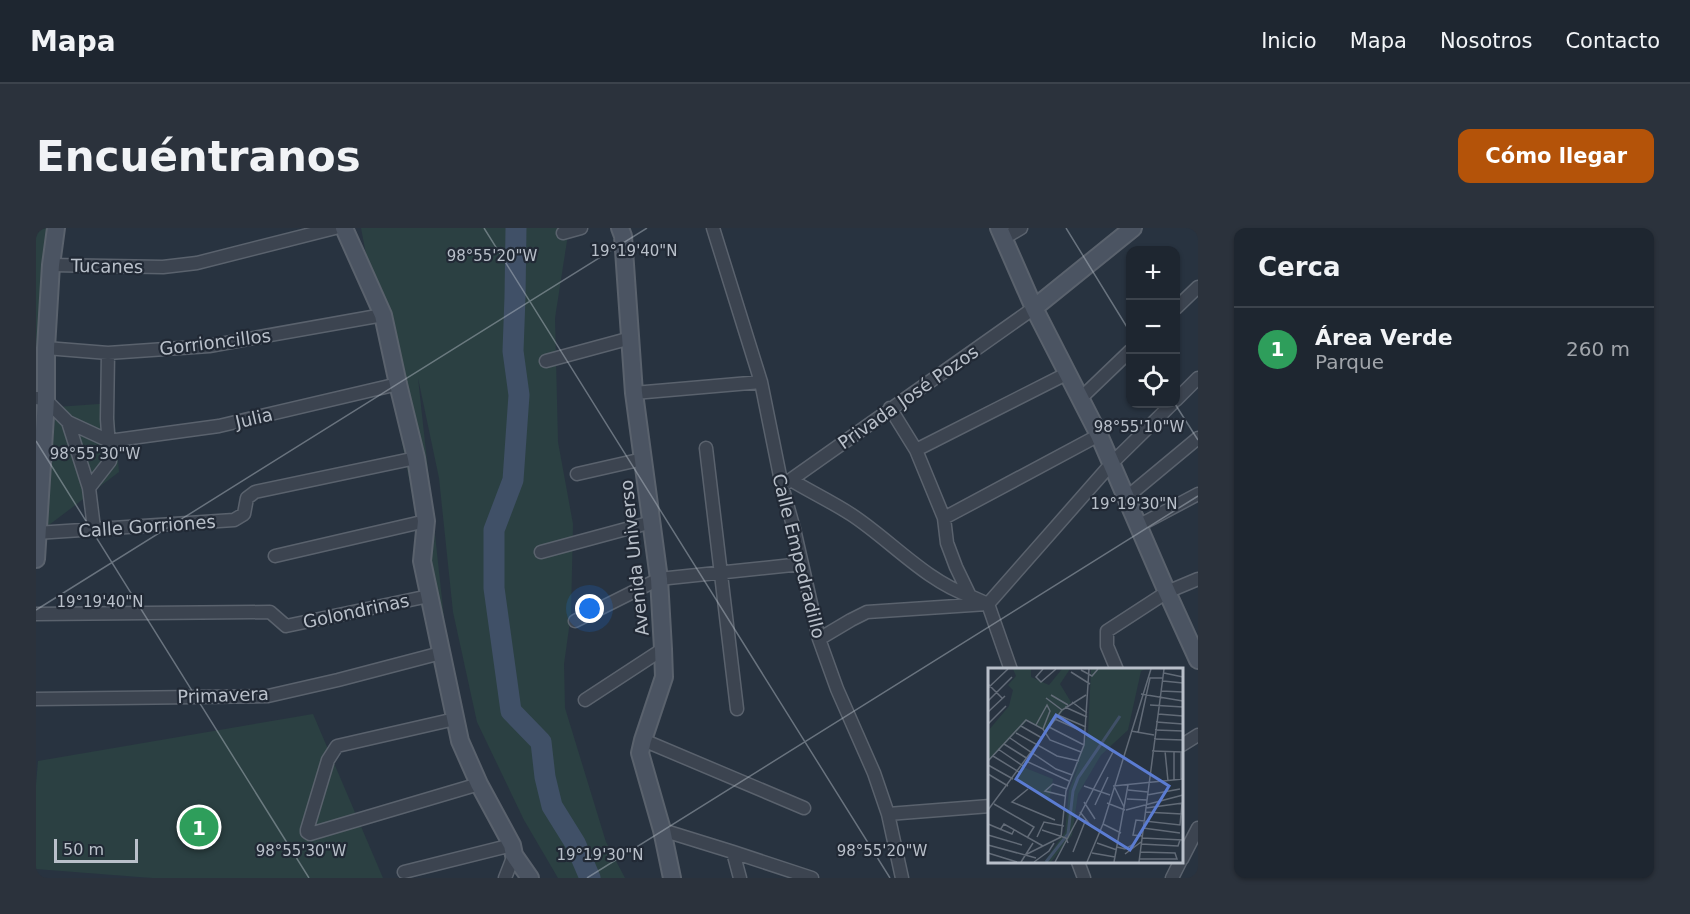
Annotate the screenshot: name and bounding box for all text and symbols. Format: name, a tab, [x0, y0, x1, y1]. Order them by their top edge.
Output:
text: Mapa	[30, 25, 116, 58]
text: Inicio	[1261, 29, 1317, 53]
text: Mapa	[1350, 29, 1407, 53]
text: Nosotros	[1440, 29, 1532, 53]
text: Contacto	[1565, 29, 1660, 53]
button: Cómo llegar	[1458, 129, 1654, 183]
text: Encuéntranos	[36, 132, 361, 181]
text: 19°19'40"N	[590, 242, 678, 260]
map controls	[1126, 246, 1180, 408]
button: +	[1126, 246, 1180, 300]
text: 98°55'20"W	[447, 247, 537, 265]
text: Cerca	[1258, 252, 1341, 282]
street label: Tucanes	[70, 255, 143, 277]
button: −	[1126, 300, 1180, 354]
street label: Gorrioncillos	[158, 325, 272, 359]
text: Área Verde	[1315, 325, 1453, 350]
text: 1	[1271, 337, 1284, 361]
text: 260 m	[1566, 337, 1630, 361]
street label: Privada José Pozos	[834, 341, 982, 453]
text: Parque	[1315, 350, 1384, 374]
button: locate	[1126, 354, 1180, 408]
street label: Julia	[232, 404, 275, 433]
text: 98°55'10"W	[1094, 418, 1184, 436]
text: 98°55'30"W	[50, 445, 140, 463]
street label: Calle Empedradillo	[768, 471, 830, 641]
street label: Avenida Universo	[615, 479, 653, 637]
text: 19°19'30"N	[1090, 495, 1178, 513]
street label: Calle Gorriones	[78, 511, 216, 541]
street label: Golondrinas	[301, 589, 411, 633]
text: 19°19'40"N	[56, 593, 144, 611]
your location	[575, 594, 604, 623]
inset map	[988, 668, 1183, 863]
street label: Primavera	[177, 683, 269, 707]
pin: 1	[180, 804, 218, 850]
scale bar	[54, 836, 138, 864]
text: 50 m	[63, 840, 104, 859]
text: 98°55'30"W	[256, 842, 346, 860]
text: 98°55'20"W	[837, 842, 927, 860]
text: 19°19'30"N	[556, 846, 644, 864]

